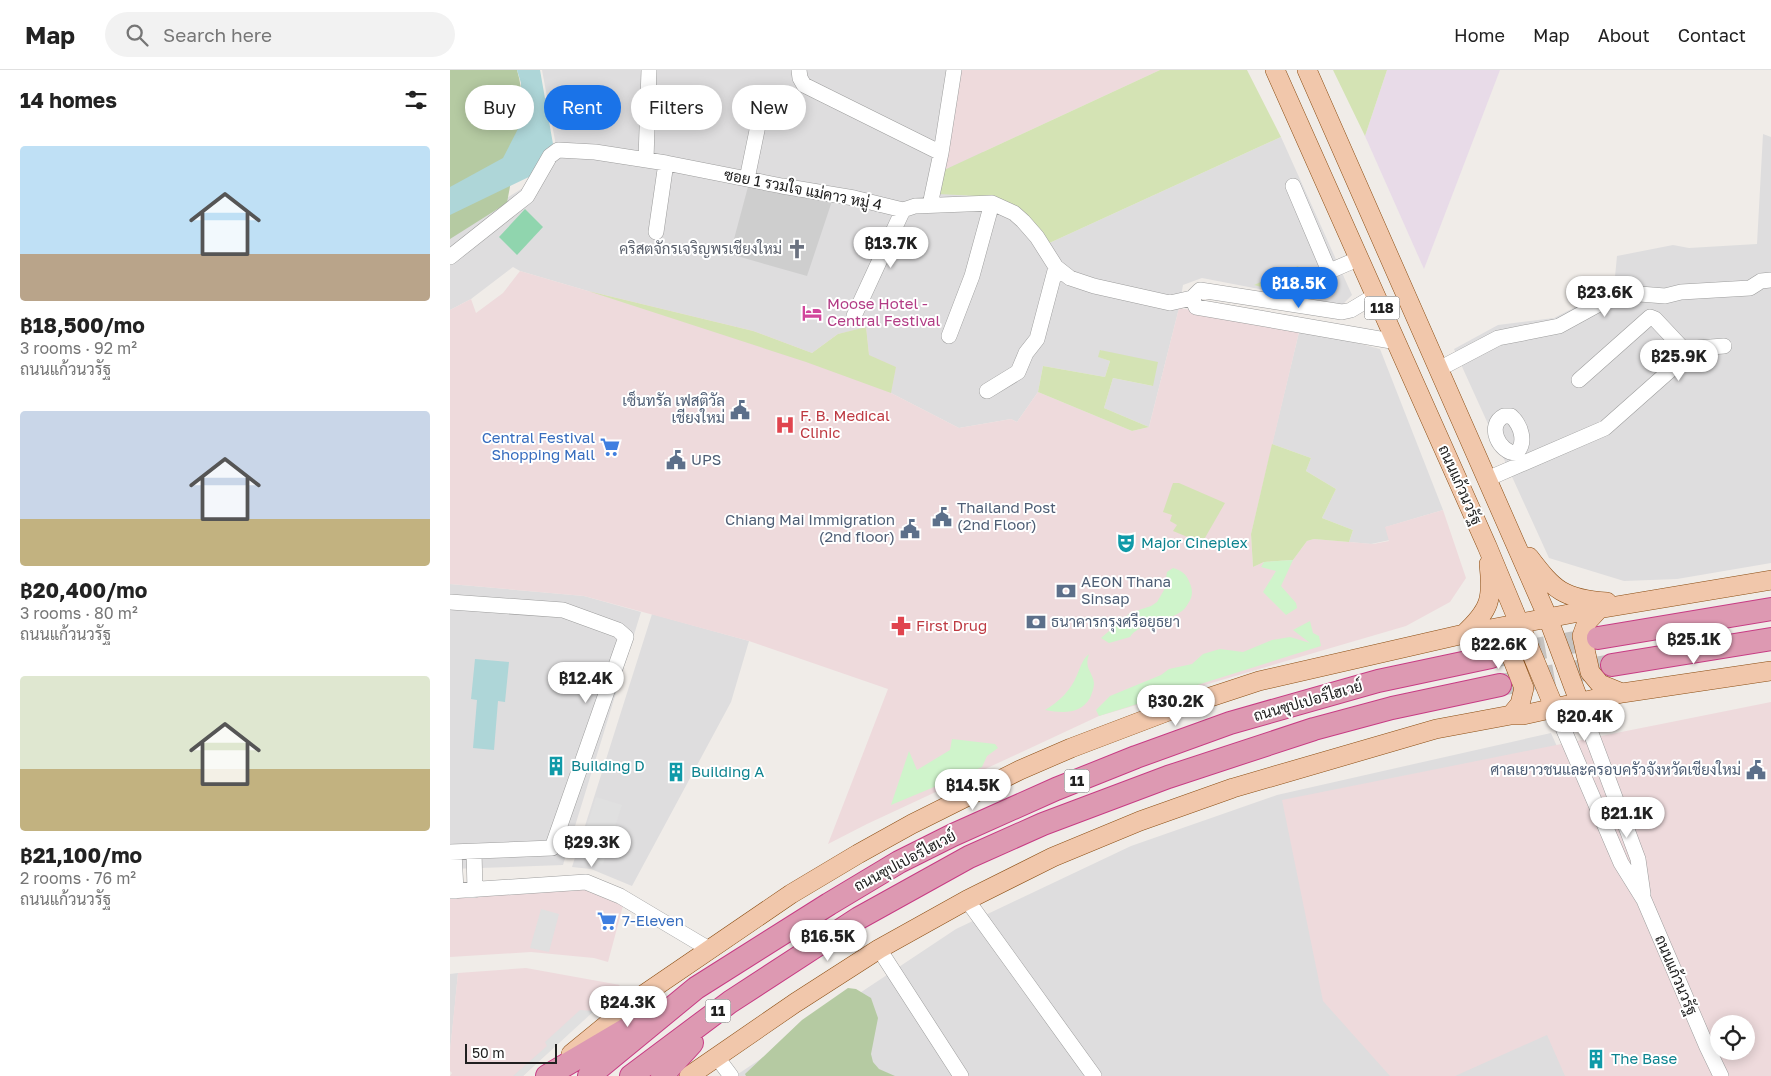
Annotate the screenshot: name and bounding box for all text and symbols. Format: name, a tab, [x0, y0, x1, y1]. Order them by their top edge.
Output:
search box	[105, 12, 455, 57]
text: Map	[25, 20, 75, 49]
icon: search	[123, 21, 151, 49]
text: Search here	[163, 23, 272, 46]
text: Home	[1454, 24, 1505, 46]
text: Map	[1533, 24, 1570, 46]
text: About	[1598, 24, 1650, 46]
text: Contact	[1678, 24, 1746, 46]
chip: Buy	[465, 85, 534, 130]
chip: Rent	[544, 85, 621, 130]
chip: Filters	[631, 85, 722, 130]
chip: New	[732, 85, 806, 130]
icon: filters	[402, 86, 430, 114]
text: 14 homes	[20, 87, 117, 113]
street label: ซอย 1 รวมใจ แม่คาว หมู่ 4	[722, 165, 884, 215]
icon: home	[180, 179, 270, 269]
pin: ฿13.7K	[850, 226, 932, 269]
text: ฿13.7K	[864, 233, 918, 253]
church icon: คริสตจักรเจริญพรเชียงใหม่	[786, 238, 808, 260]
place label: คริสตจักรเจริญพรเชียงใหม่	[619, 239, 782, 258]
pin: ฿18.5K	[1258, 266, 1340, 309]
text: ฿18.5K	[1272, 273, 1326, 293]
pin: ฿23.6K	[1564, 276, 1646, 318]
text: ฿23.6K	[1577, 282, 1633, 302]
place label: Moose Hotel - Central Festival	[827, 294, 941, 329]
road number: 118	[1364, 297, 1400, 320]
hotel icon: Moose Hotel - Central Festival	[801, 302, 823, 324]
text: ฿18,500/mo	[20, 312, 145, 338]
text: 3 rooms · 92 m²	[20, 338, 137, 358]
pin: ฿25.9K	[1638, 340, 1720, 382]
text: ฿25.9K	[1651, 346, 1707, 366]
text: ถนนแก้วนวรัฐ	[20, 359, 111, 379]
place label: เซ็นทรัล เฟสติวัล เชียงใหม่	[622, 390, 725, 426]
public building icon: เซ็นทรัล เฟสติวัล เชียงใหม่	[729, 399, 751, 421]
place label: F. B. Medical Clinic	[800, 406, 890, 441]
hospital icon: F. B. Medical Clinic	[774, 414, 796, 436]
place label: Central Festival Shopping Mall	[482, 428, 595, 463]
supermarket icon: Central Festival Shopping Mall	[599, 436, 621, 458]
street label: ถนนแก้วนวรัฐ	[1433, 442, 1487, 528]
icon: home	[180, 444, 270, 534]
public building icon: UPS	[665, 449, 687, 471]
place label: UPS	[691, 450, 721, 468]
place label: Thailand Post (2nd Floor)	[957, 498, 1056, 533]
public building icon: Thailand Post (2nd Floor)	[931, 506, 953, 528]
place label: Chiang Mai Immigration (2nd floor)	[725, 510, 895, 545]
public building icon: Chiang Mai Immigration (2nd floor)	[899, 518, 921, 540]
theatre icon: Major Cineplex	[1115, 532, 1137, 554]
place label: Major Cineplex	[1141, 533, 1248, 551]
place label: AEON Thana Sinsap	[1081, 572, 1171, 607]
text: ฿20,400/mo	[20, 577, 147, 603]
bank icon: AEON Thana Sinsap	[1055, 580, 1077, 602]
text: 3 rooms · 80 m²	[20, 603, 138, 623]
bank icon: ธนาคารกรุงศรีอยุธยา	[1025, 611, 1047, 633]
place label: ธนาคารกรุงศรีอยุธยา	[1051, 612, 1180, 633]
pharmacy icon: First Drug	[890, 615, 912, 637]
place label: First Drug	[916, 616, 987, 634]
pin: ฿25.1K	[1653, 622, 1735, 665]
text: ถนนแก้วนวรัฐ	[20, 624, 111, 644]
pin: ฿22.6K	[1458, 628, 1540, 670]
text: ฿25.1K	[1667, 629, 1721, 649]
text: ฿22.6K	[1471, 634, 1527, 654]
pin: ฿12.4K	[545, 662, 627, 704]
text: ฿12.4K	[559, 668, 613, 688]
street label: ถนนซุปเปอร์ไฮเวย์	[1251, 676, 1365, 727]
pin: ฿30.2K	[1135, 684, 1217, 727]
text: ฿30.2K	[1148, 691, 1204, 711]
pin: ฿20.4K	[1544, 700, 1626, 742]
text: ฿20.4K	[1557, 706, 1613, 726]
icon: home	[180, 709, 270, 799]
building icon: Building D	[545, 755, 567, 777]
place label: Building D	[571, 756, 645, 774]
public building icon: ศาลเยาวชนและครอบครัวจังหวัดเชียงใหม่	[1745, 759, 1767, 781]
place label: ศาลเยาวชนและครอบครัวจังหวัดเชียงใหม่	[1490, 760, 1741, 778]
building icon: Building A	[665, 761, 687, 783]
place label: Building A	[691, 762, 764, 780]
pin: ฿14.5K	[932, 768, 1014, 811]
road number: 11	[1064, 769, 1090, 792]
text: ฿14.5K	[946, 775, 1000, 795]
pin: ฿21.1K	[1586, 796, 1668, 839]
text: ฿21.1K	[1601, 803, 1653, 823]
pin: ฿29.3K	[551, 826, 633, 868]
street label: ถนนซุปเปอร์ไฮเวย์	[851, 826, 960, 897]
text: ฿29.3K	[564, 832, 620, 852]
text: ฿21,100/mo	[20, 842, 142, 868]
text: 2 rooms · 76 m²	[20, 868, 136, 888]
text: ถนนแก้วนวรัฐ	[20, 889, 111, 909]
supermarket icon: 7-Eleven	[596, 910, 618, 932]
place label: 7-Eleven	[622, 911, 684, 929]
pin: ฿16.5K	[787, 920, 869, 962]
text: ฿16.5K	[801, 926, 855, 946]
street label: ถนนแก้วนวรัฐ	[1650, 932, 1702, 1018]
pin: ฿24.3K	[587, 986, 669, 1028]
text: ฿24.3K	[600, 992, 656, 1012]
road number: 11	[706, 999, 730, 1022]
map controls	[1710, 1015, 1755, 1060]
button: locate	[1710, 1015, 1755, 1060]
scale bar	[465, 1041, 558, 1064]
text: 50 m	[472, 1044, 505, 1061]
building icon: The Base	[1585, 1048, 1607, 1070]
place label: The Base	[1611, 1049, 1677, 1067]

